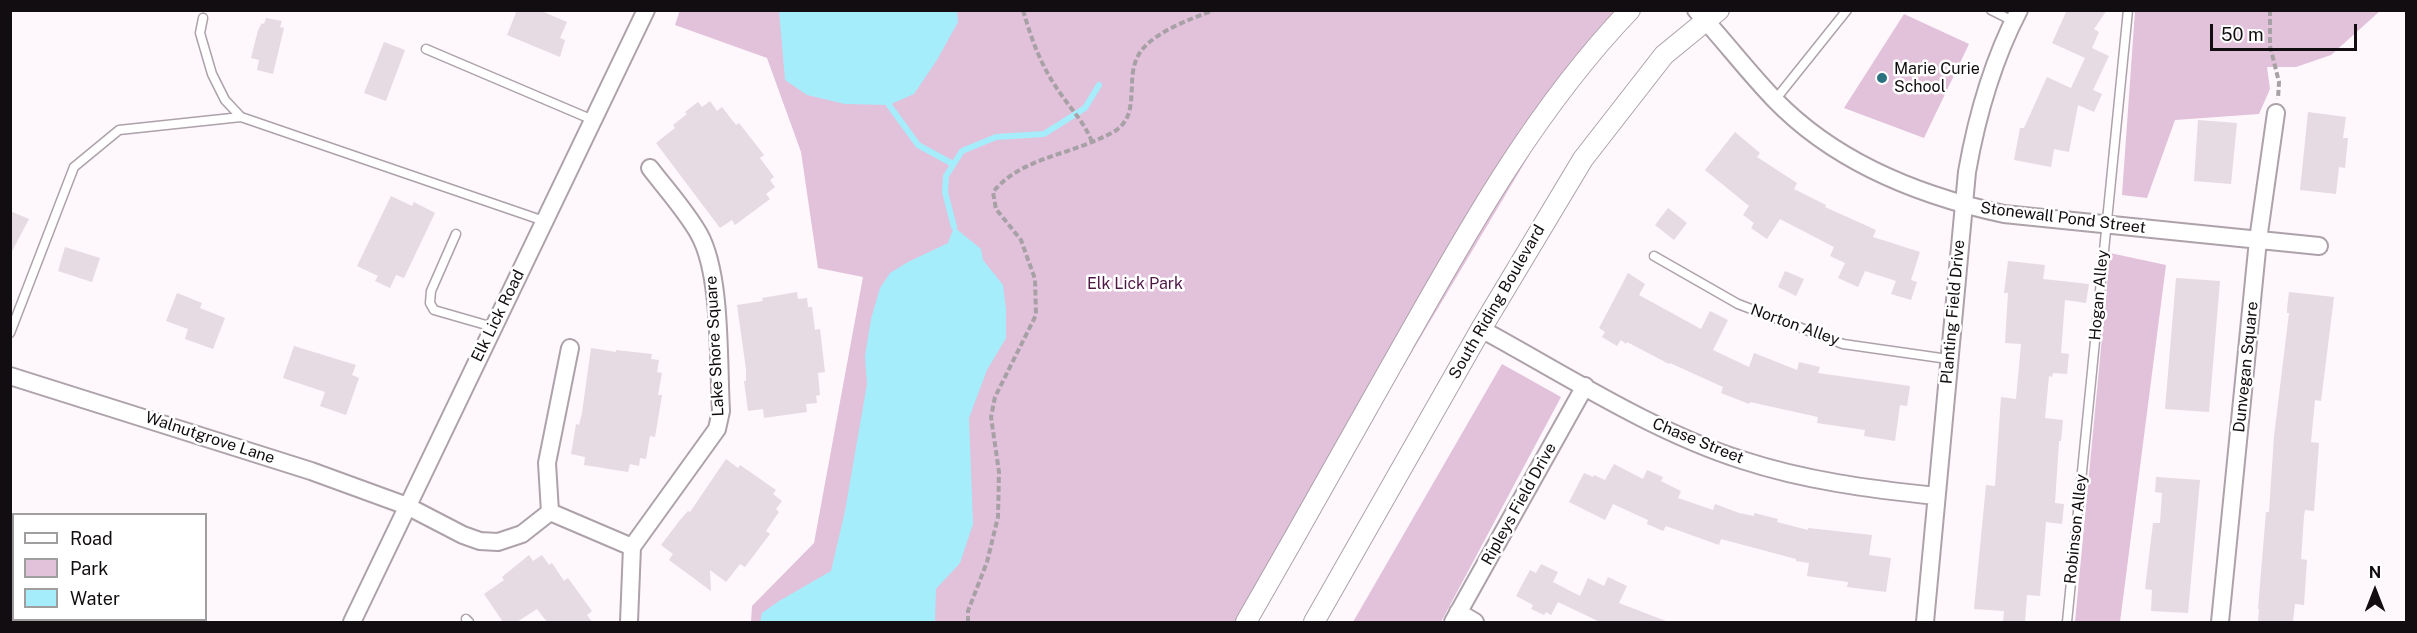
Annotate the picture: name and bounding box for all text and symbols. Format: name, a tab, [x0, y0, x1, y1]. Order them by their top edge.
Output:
scale bar	[2213, 12, 2360, 50]
text: 50 m	[2221, 24, 2264, 45]
place label: Marie Curie School	[1894, 59, 1980, 97]
marker: Marie Curie School	[1875, 71, 1889, 85]
street label: Stonewall Pond Street	[1979, 198, 2147, 238]
street label: South Riding Boulevard	[1445, 222, 1549, 382]
street label: Planting Field Drive	[1937, 239, 1969, 385]
street label: Hogan Alley	[2085, 249, 2113, 341]
street label: Elk Lick Road	[467, 267, 529, 365]
park label: Elk Lick Park	[1087, 274, 1183, 294]
street label: Lake Shore Square	[702, 275, 728, 417]
street label: Norton Alley	[1748, 300, 1842, 350]
street label: Dunvegan Square	[2230, 301, 2262, 433]
street label: Walnutgrove Lane	[143, 408, 277, 468]
street label: Chase Street	[1650, 414, 1746, 468]
street label: Ripleys Field Drive	[1477, 440, 1561, 568]
street label: Robinson Alley	[2061, 473, 2091, 585]
legend	[12, 513, 207, 621]
text: Road	[70, 528, 113, 549]
text: Park	[70, 558, 108, 579]
north arrow	[2345, 561, 2405, 621]
text: N	[2369, 563, 2381, 582]
text: Water	[70, 588, 120, 609]

